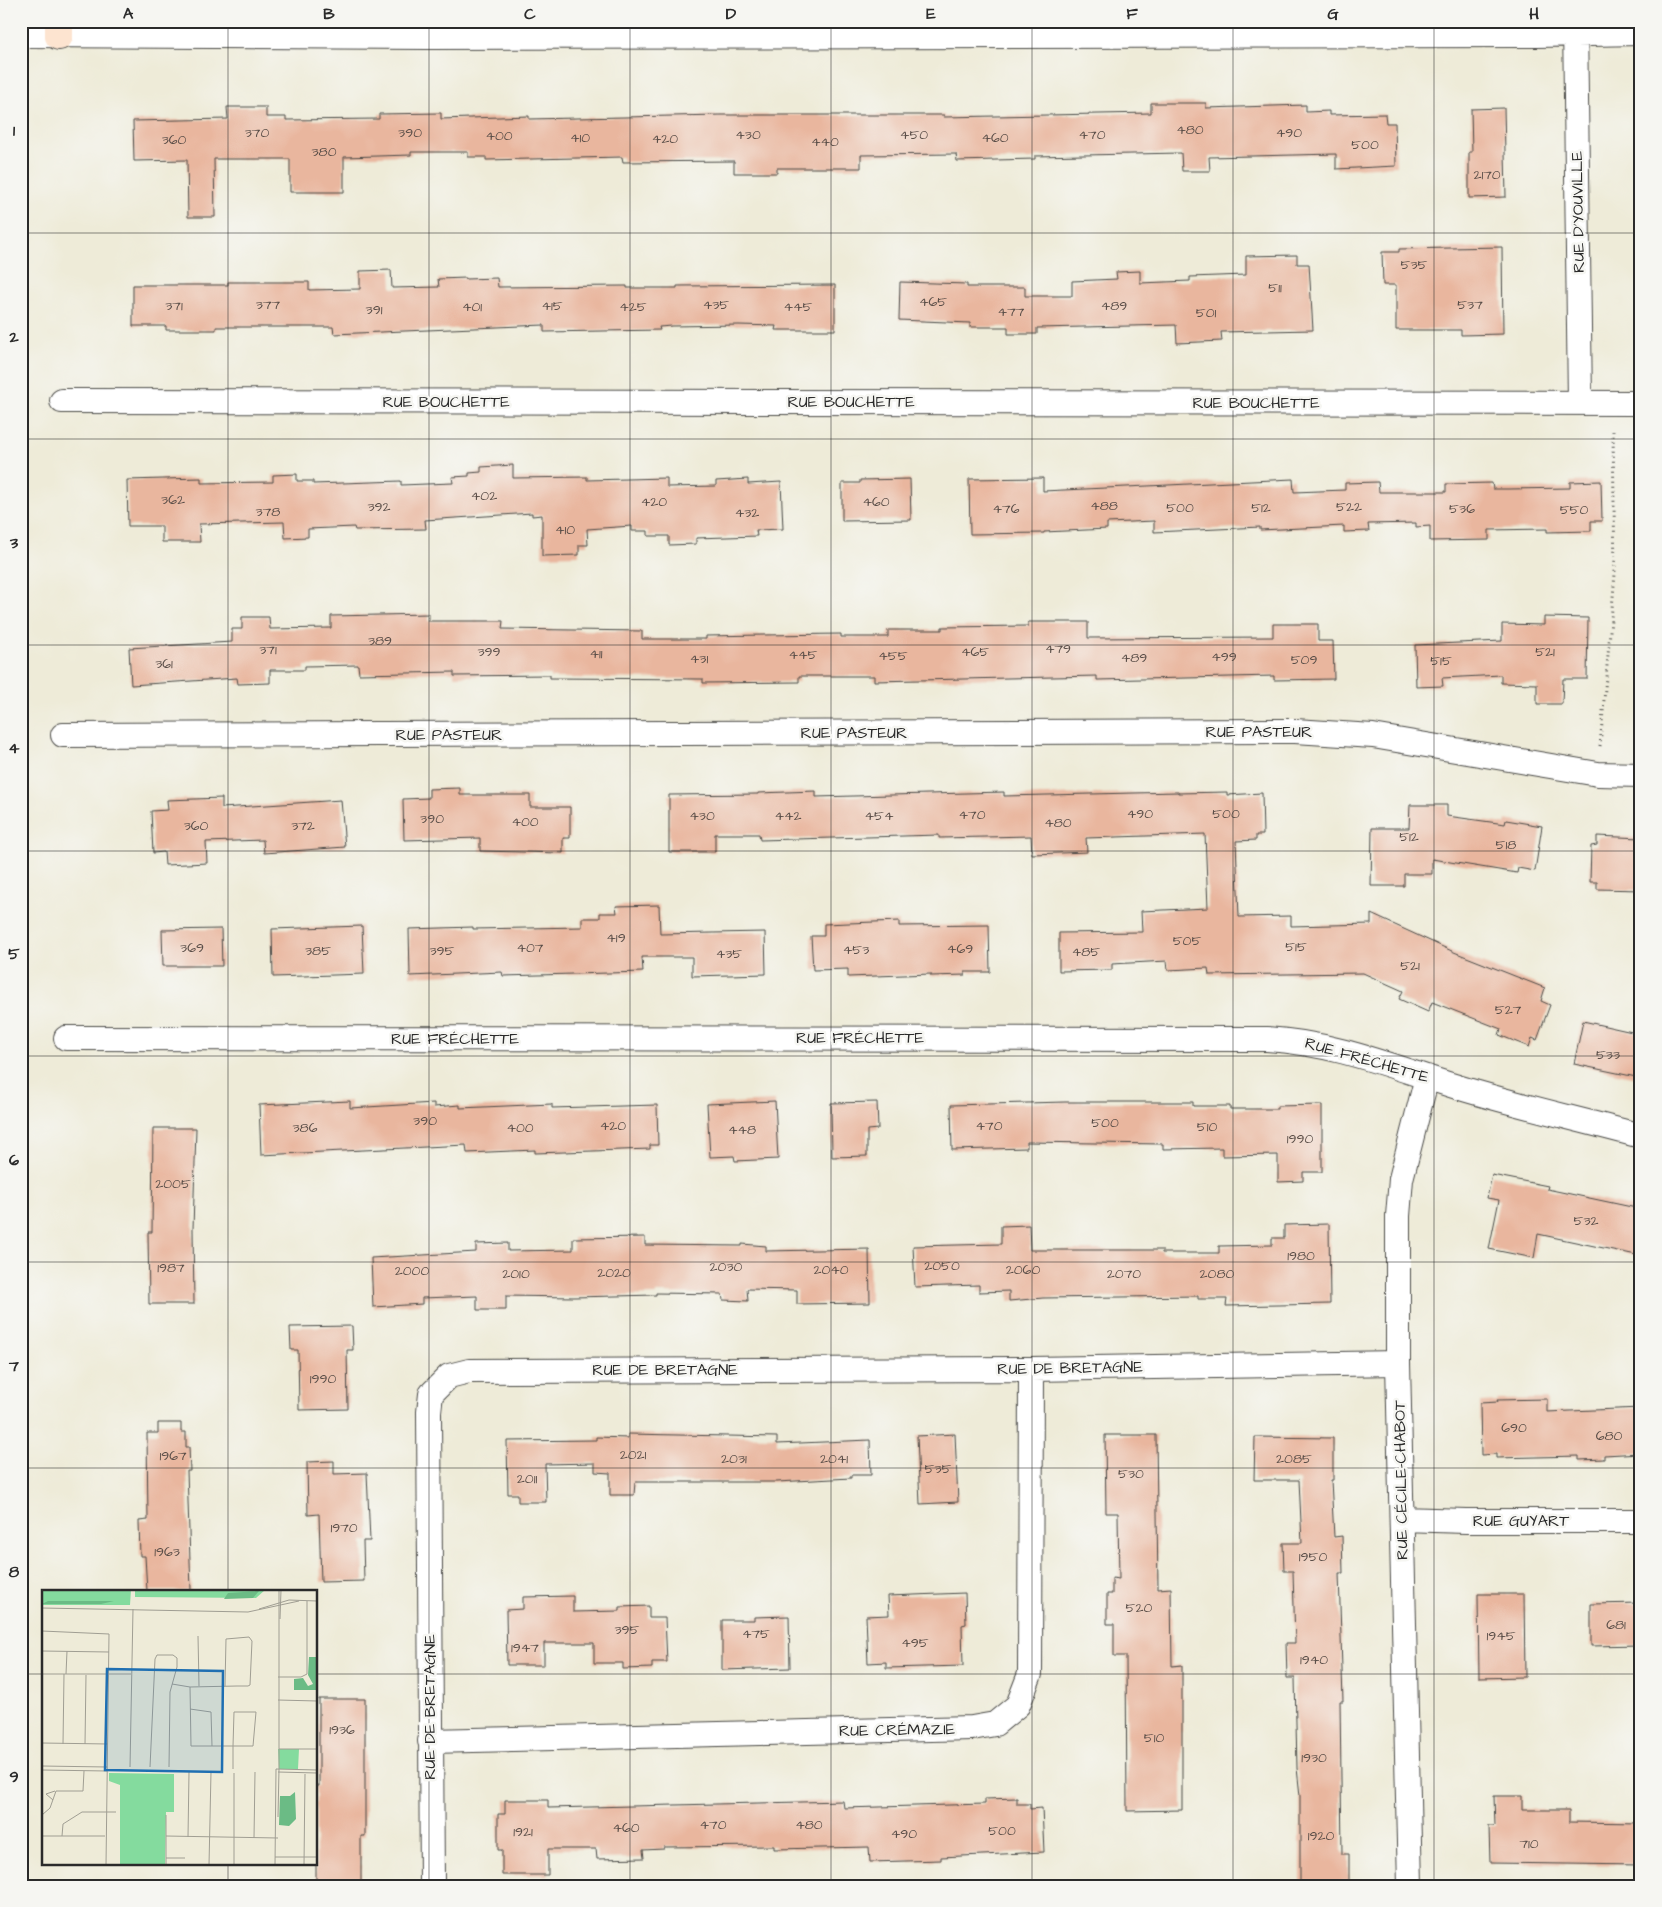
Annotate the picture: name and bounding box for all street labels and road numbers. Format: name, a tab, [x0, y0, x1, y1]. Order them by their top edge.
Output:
street label: RUE D'YOUVILLE	[1566, 151, 1590, 273]
street label: RUE BOUCHETTE	[382, 391, 510, 413]
street label: RUE BOUCHETTE	[787, 391, 915, 413]
street label: RUE BOUCHETTE	[1192, 392, 1320, 414]
street label: RUE PASTEUR	[1206, 721, 1312, 743]
street label: RUE PASTEUR	[801, 722, 907, 744]
street label: RUE PASTEUR	[396, 724, 502, 746]
street label: RUE FRÉCHETTE	[796, 1027, 925, 1049]
street label: RUE FRÉCHETTE	[391, 1028, 520, 1050]
street label: RUE FRÉCHETTE	[1302, 1032, 1432, 1088]
street label: RUE DE BRETAGNE	[997, 1356, 1143, 1380]
street label: RUE DE BRETAGNE	[592, 1359, 738, 1381]
street label: RUE CÉCILE-CHABOT	[1389, 1400, 1413, 1560]
street label: RUE GUYART	[1473, 1510, 1569, 1532]
street label: RUE DE BRETAGNE	[419, 1634, 441, 1780]
street label: RUE CRÉMAZIE	[839, 1718, 956, 1742]

